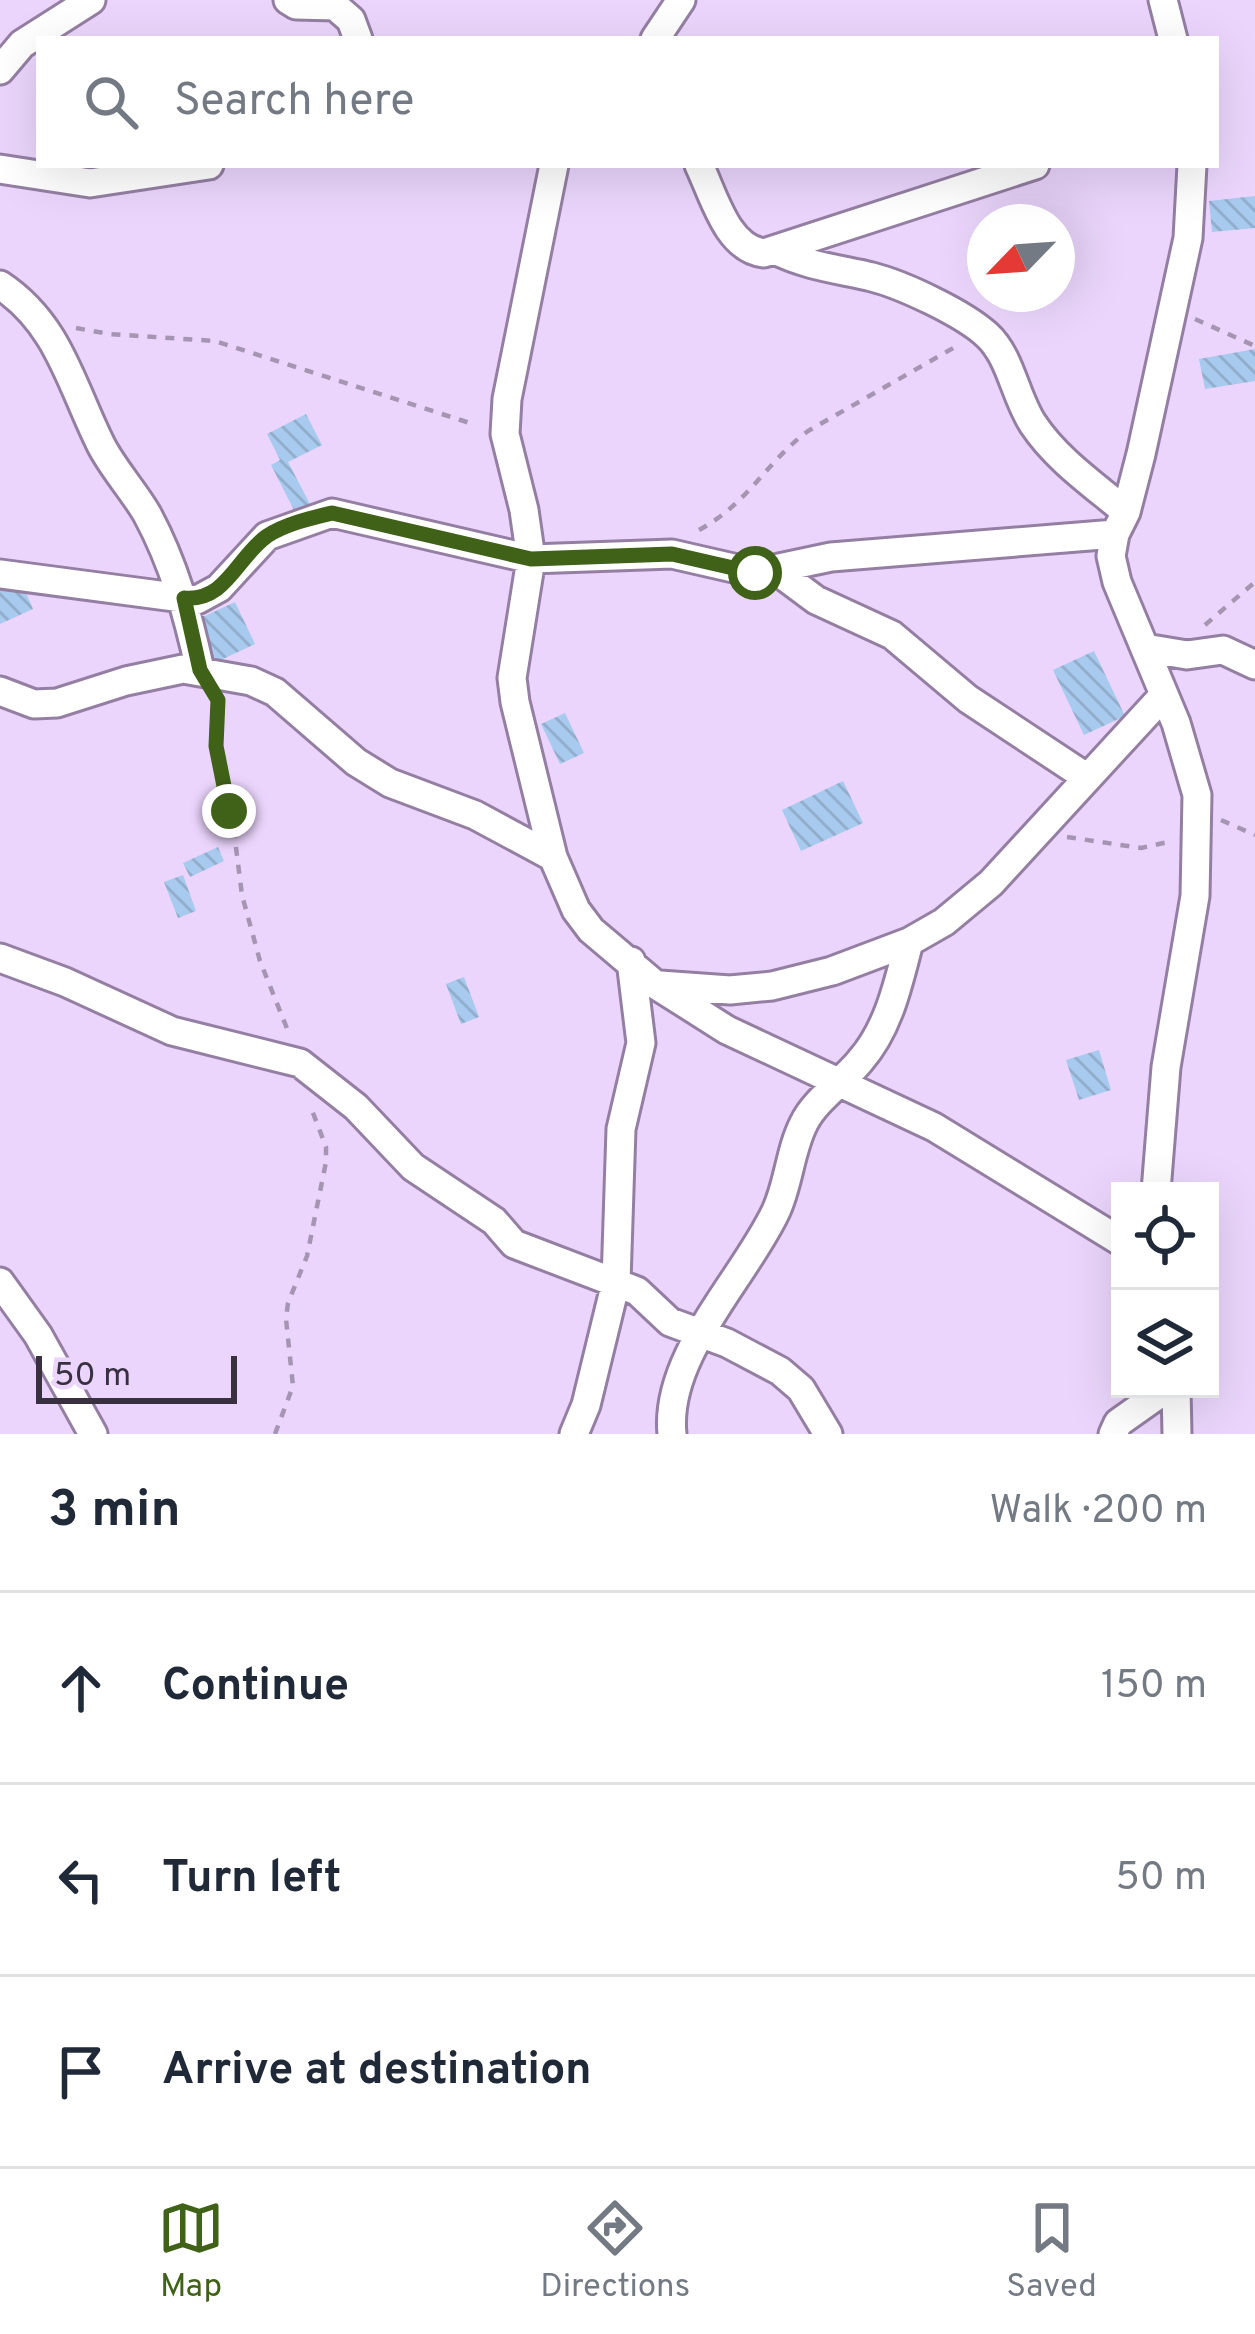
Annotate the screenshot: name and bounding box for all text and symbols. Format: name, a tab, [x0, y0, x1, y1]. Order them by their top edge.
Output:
search box	[36, 36, 1219, 168]
icon: search	[78, 69, 144, 135]
text: Search here	[174, 74, 414, 131]
north arrow	[967, 204, 1075, 312]
route start	[728, 546, 782, 600]
route end	[202, 784, 256, 838]
map controls	[1111, 1182, 1219, 1398]
button: locate	[1111, 1182, 1219, 1290]
button: layers	[1111, 1290, 1219, 1398]
scale bar	[36, 1350, 237, 1403]
text: 50 m	[54, 1356, 131, 1398]
text: 3 min	[48, 1480, 181, 1545]
text: Walk · 200 m	[990, 1488, 1207, 1537]
icon: ahead	[48, 1655, 114, 1721]
text: Continue	[162, 1659, 349, 1716]
text: 150 m	[1101, 1663, 1207, 1712]
icon: left	[48, 1847, 114, 1913]
text: Turn left	[162, 1851, 341, 1908]
text: 50 m	[1116, 1855, 1207, 1904]
icon: arrive	[48, 2039, 114, 2105]
text: Arrive at destination	[162, 2043, 592, 2100]
tab: Map	[158, 2195, 224, 2309]
tab: Directions	[540, 2195, 690, 2309]
tab: Saved	[1006, 2195, 1097, 2309]

